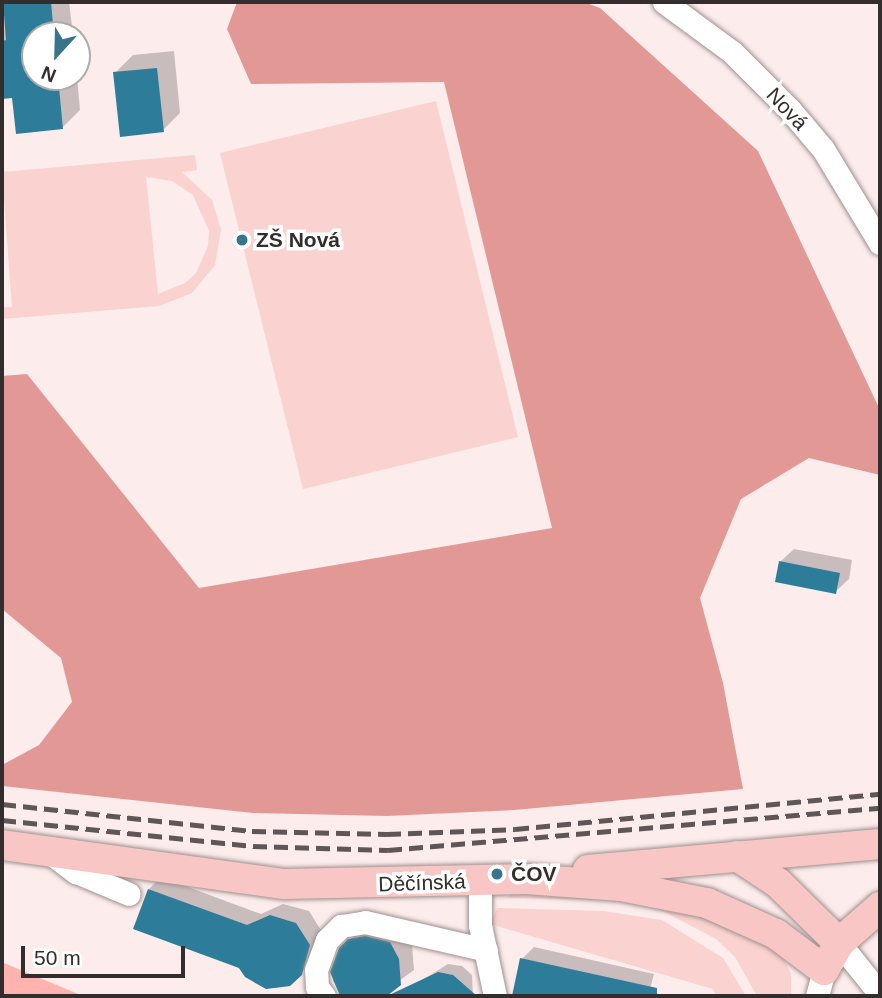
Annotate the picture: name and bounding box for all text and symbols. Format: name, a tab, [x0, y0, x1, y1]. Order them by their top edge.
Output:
north arrow	[21, 21, 91, 91]
text: N	[38, 62, 59, 86]
street label: Nová	[761, 82, 813, 136]
place label: ZŠ Nová	[256, 227, 340, 253]
marker: ZŠ Nová	[234, 232, 250, 248]
place label: ČOV	[511, 861, 557, 887]
marker: ČOV	[489, 866, 505, 882]
street label: Děčínská	[378, 869, 466, 897]
scale bar	[24, 932, 189, 976]
text: 50 m	[34, 946, 81, 969]

